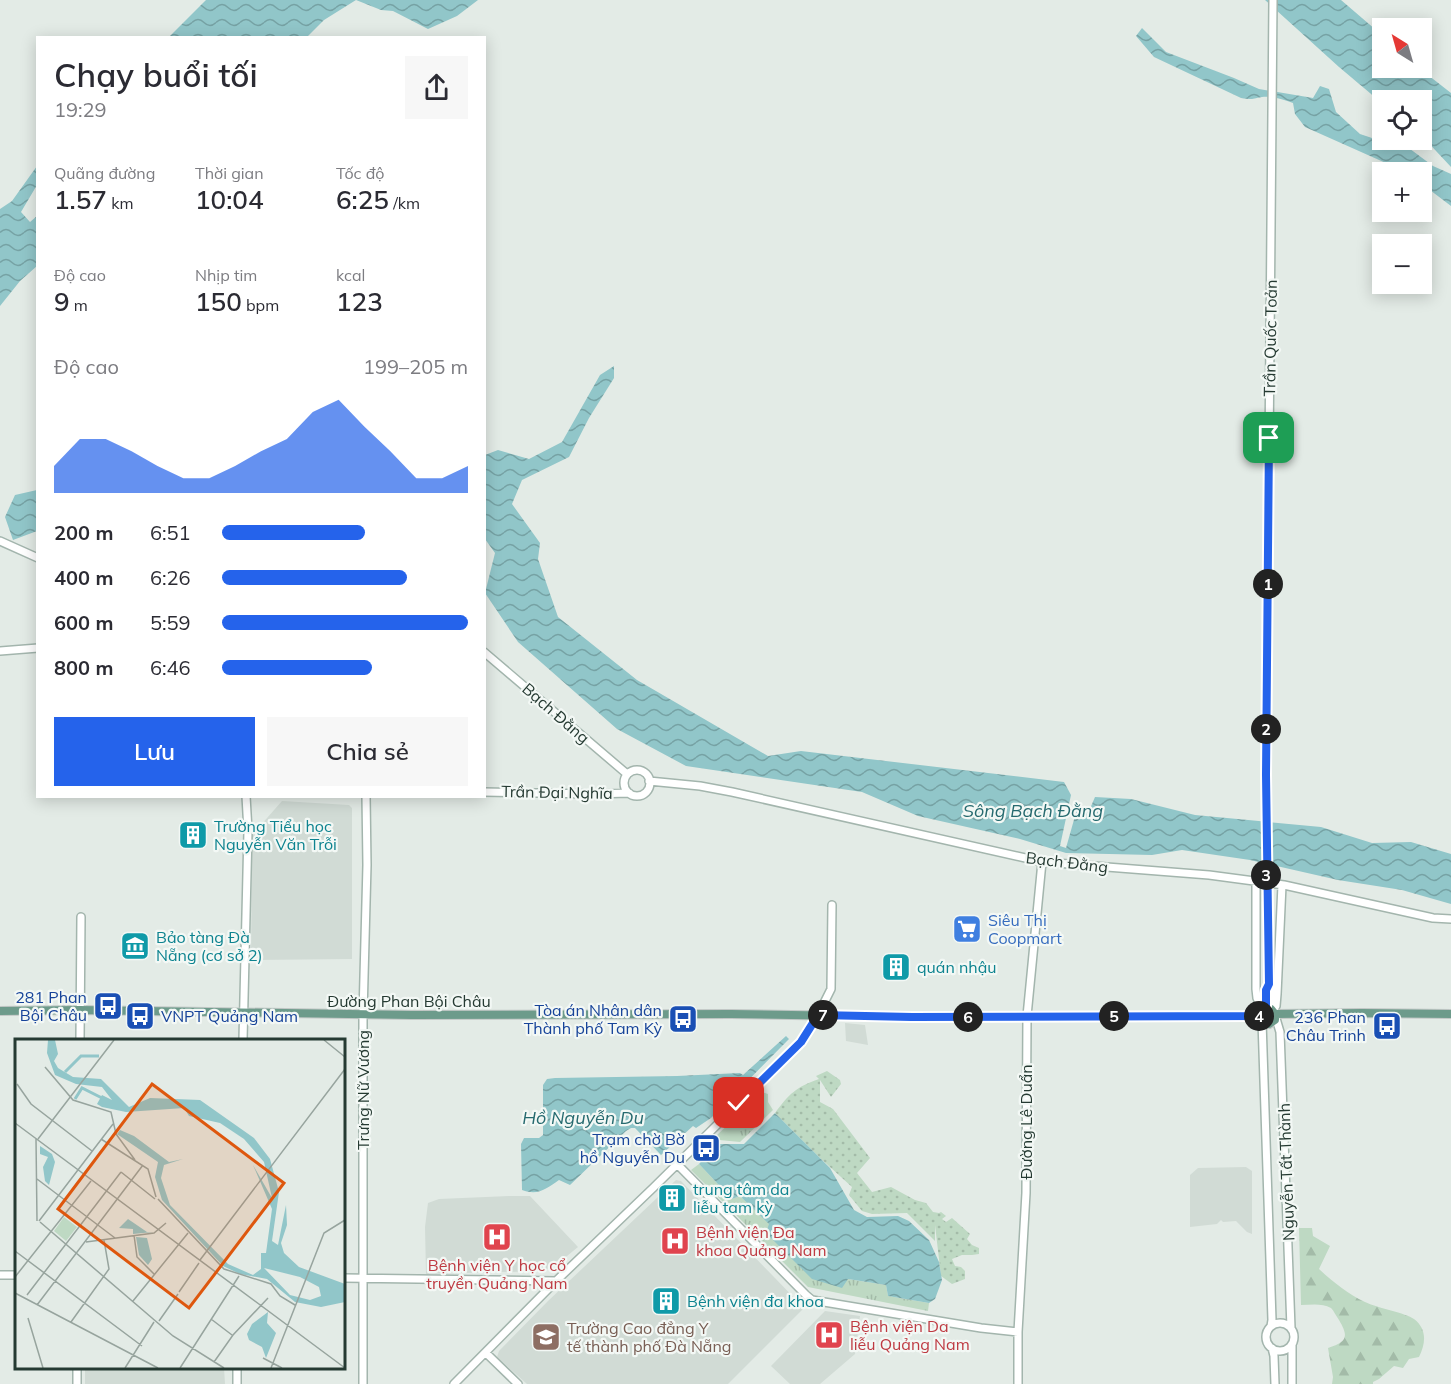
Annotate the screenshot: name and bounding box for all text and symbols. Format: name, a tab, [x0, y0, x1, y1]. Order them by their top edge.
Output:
north arrow	[1372, 18, 1432, 78]
map controls	[1372, 18, 1432, 294]
text: Chạy buổi tối	[54, 54, 258, 95]
button: share	[405, 56, 468, 119]
button: locate	[1372, 90, 1432, 150]
text: 19:29	[54, 97, 107, 122]
button: +	[1372, 162, 1432, 222]
text: Quãng đường	[54, 163, 155, 183]
text: Thời gian	[195, 163, 264, 183]
text: Tốc độ	[336, 163, 384, 183]
text: 1.57	[54, 183, 107, 216]
text: 10:04	[195, 183, 264, 216]
text: 6:25	[336, 183, 389, 216]
text: km	[107, 193, 133, 213]
text: /km	[389, 193, 420, 213]
button: −	[1372, 234, 1432, 294]
text: Độ cao	[54, 265, 106, 285]
text: Nhịp tim	[195, 265, 257, 285]
text: kcal	[336, 265, 365, 285]
street label: Trần Quốc Toản	[1259, 279, 1281, 397]
text: 9	[54, 285, 70, 318]
text: 150	[195, 285, 242, 318]
text: 123	[336, 285, 383, 318]
text: m	[70, 295, 88, 315]
text: bpm	[242, 295, 279, 315]
text: Độ cao	[54, 354, 119, 379]
text: 199–205 m	[363, 354, 468, 379]
pin	[1243, 412, 1294, 463]
icon: arrive	[1252, 421, 1285, 454]
text: 200 m	[54, 520, 113, 545]
text: 6:51	[150, 520, 191, 545]
text: 400 m	[54, 565, 113, 590]
text: 6:26	[150, 565, 191, 590]
pin: 1	[1253, 569, 1283, 599]
text: 1	[1263, 574, 1273, 594]
text: 600 m	[54, 610, 113, 635]
text: 5:59	[150, 610, 191, 635]
text: 800 m	[54, 655, 113, 680]
text: 6:46	[150, 655, 191, 680]
street label: Bạch Đằng	[518, 678, 594, 748]
pin: 2	[1251, 714, 1281, 744]
button: Lưu	[54, 717, 255, 786]
button: Chia sẻ	[267, 717, 468, 786]
text: 2	[1261, 719, 1271, 739]
street label: Trần Đại Nghĩa	[501, 781, 613, 803]
water label: Sông Bạch Đằng	[963, 799, 1103, 822]
place label: Trường Tiểu học Nguyễn Văn Trỗi	[214, 816, 337, 854]
building icon: Trường Tiểu học Nguyễn Văn Trỗi	[177, 819, 209, 851]
street label: Bạch Đằng	[1025, 847, 1109, 877]
pin: 3	[1251, 860, 1281, 890]
text: 3	[1261, 865, 1271, 885]
place label: Siêu Thị Coopmart	[988, 910, 1062, 948]
supermarket icon: Siêu Thị Coopmart	[951, 913, 983, 945]
place label: Bảo tàng Đà Nẵng (cơ sở 2)	[156, 927, 263, 965]
museum icon: Bảo tàng Đà Nẵng (cơ sở 2)	[119, 930, 151, 962]
building icon: quán nhậu	[880, 951, 912, 983]
place label: quán nhậu	[917, 957, 997, 977]
place label: 281 Phan Bội Châu	[15, 987, 87, 1025]
bus stop icon: 281 Phan Bội Châu	[92, 990, 124, 1022]
street label: Đường Phan Bội Châu	[327, 991, 491, 1011]
bus stop icon: VNPT Quảng Nam	[124, 1000, 156, 1032]
place label: Tòa án Nhân dân Thành phố Tam Kỳ	[524, 1000, 663, 1038]
pin: 7	[808, 1000, 838, 1030]
pin: 5	[1099, 1001, 1129, 1031]
pin: 4	[1244, 1001, 1274, 1031]
pin: 6	[953, 1002, 983, 1032]
bus stop icon: Tòa án Nhân dân Thành phố Tam Kỳ	[667, 1003, 699, 1035]
text: 7	[818, 1005, 828, 1025]
place label: VNPT Quảng Nam	[161, 1006, 298, 1026]
text: 5	[1109, 1006, 1119, 1026]
text: 4	[1254, 1006, 1264, 1026]
text: 6	[963, 1007, 973, 1027]
place label: 236 Phan Châu Trinh	[1286, 1007, 1366, 1045]
bus stop icon: 236 Phan Châu Trinh	[1371, 1010, 1403, 1042]
street label: Trưng Nữ Vương	[353, 1030, 373, 1150]
inset map	[15, 1039, 345, 1369]
street label: Đường Lê Duẩn	[1016, 1064, 1036, 1180]
pin	[713, 1077, 764, 1128]
icon: check	[722, 1086, 755, 1119]
street label: Nguyễn Tất Thành	[1274, 1103, 1298, 1241]
water label: Hồ Nguyễn Du	[522, 1106, 644, 1129]
place label: Trạm chờ Bờ hồ Nguyễn Du	[580, 1129, 685, 1167]
bus stop icon: Trạm chờ Bờ hồ Nguyễn Du	[690, 1132, 722, 1164]
place label: trung tâm da liễu tam kỳ	[693, 1179, 789, 1217]
building icon: trung tâm da liễu tam kỳ	[656, 1182, 688, 1214]
hospital icon: Bệnh viện Y học cổ truyền Quảng Nam	[481, 1221, 513, 1253]
place label: Bệnh viện Đa khoa Quảng Nam	[696, 1222, 827, 1260]
hospital icon: Bệnh viện Đa khoa Quảng Nam	[659, 1225, 691, 1257]
place label: Bệnh viện Y học cổ truyền Quảng Nam	[426, 1255, 568, 1293]
building icon: Bệnh viện đa khoa	[650, 1285, 682, 1317]
place label: Bệnh viện đa khoa	[687, 1291, 824, 1311]
place label: Bệnh viện Da liễu Quảng Nam	[850, 1316, 970, 1354]
place label: Trường Cao đẳng Y tế thành phố Đà Nẵng	[567, 1318, 732, 1356]
hospital icon: Bệnh viện Da liễu Quảng Nam	[813, 1319, 845, 1351]
school or university icon: Trường Cao đẳng Y tế thành phố Đà Nẵng	[530, 1321, 562, 1353]

